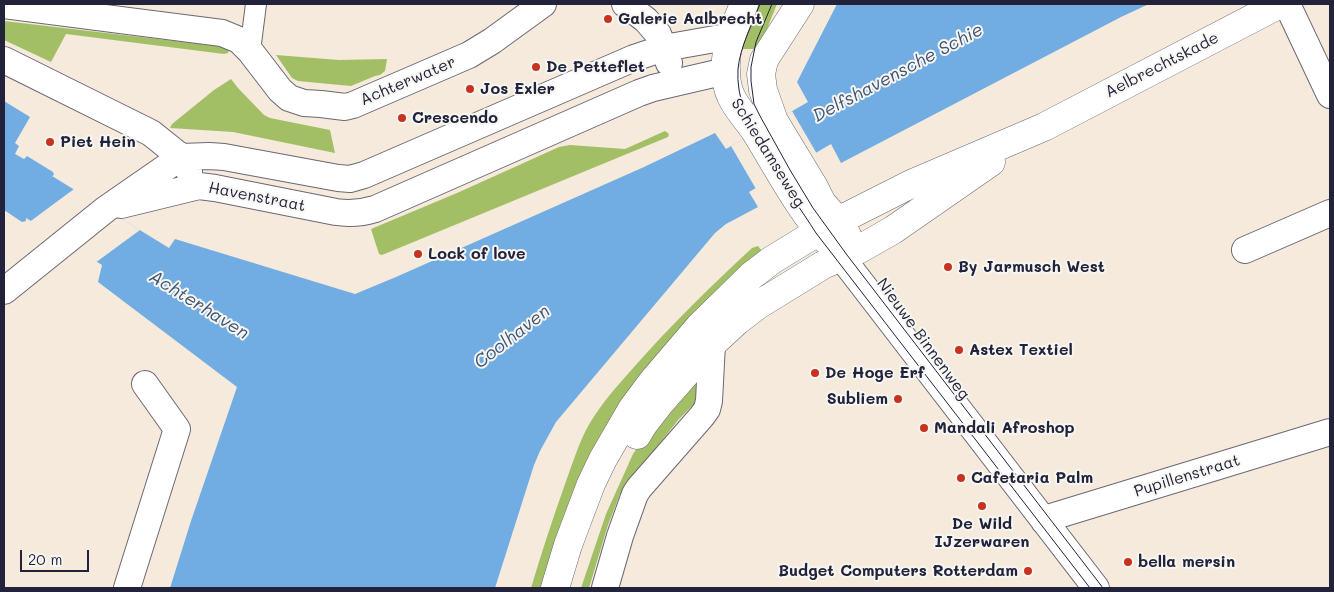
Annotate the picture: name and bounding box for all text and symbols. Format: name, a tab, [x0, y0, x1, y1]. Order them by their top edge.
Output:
place label: Galerie Aalbrecht	[618, 9, 762, 29]
marker: Galerie Aalbrecht	[602, 13, 614, 25]
water label: Delfshavensche Schie	[809, 19, 987, 127]
street label: Aelbrechtskade	[1102, 28, 1222, 102]
street label: Achterwater	[357, 52, 459, 110]
place label: De Petteflet	[546, 57, 645, 77]
marker: De Petteflet	[530, 61, 542, 73]
place label: Jos Exler	[480, 79, 555, 99]
marker: Jos Exler	[464, 83, 476, 95]
street label: Schiedamseweg	[727, 95, 809, 211]
place label: Crescendo	[412, 108, 498, 128]
marker: Crescendo	[396, 112, 408, 124]
place label: Piet Hein	[60, 132, 136, 152]
marker: Piet Hein	[44, 136, 56, 148]
street label: Havenstraat	[207, 178, 307, 216]
place label: Lock of love	[428, 244, 526, 264]
marker: Lock of love	[412, 248, 424, 260]
place label: By Jarmusch West	[958, 257, 1105, 277]
marker: By Jarmusch West	[942, 261, 954, 273]
water label: Achterhaven	[145, 266, 253, 344]
street label: Nieuwe Binnenweg	[872, 274, 974, 404]
water label: Coolhaven	[470, 301, 554, 373]
place label: Astex Textiel	[969, 340, 1073, 360]
marker: Astex Textiel	[953, 344, 965, 356]
place label: De Hoge Erf	[825, 363, 925, 383]
marker: De Hoge Erf	[809, 367, 821, 379]
place label: Subliem	[827, 389, 888, 409]
marker: Subliem	[892, 393, 904, 405]
place label: Mandali Afroshop	[934, 418, 1075, 438]
marker: Mandali Afroshop	[918, 422, 930, 434]
street label: Pupillenstraat	[1132, 451, 1242, 501]
place label: Cafetaria Palm	[971, 468, 1093, 488]
marker: Cafetaria Palm	[955, 472, 967, 484]
marker: De Wild IJzerwaren	[976, 500, 988, 512]
place label: De Wild IJzerwaren	[935, 514, 1029, 552]
scale bar	[22, 540, 91, 572]
text: 20 m	[28, 549, 62, 569]
place label: bella mersin	[1138, 552, 1235, 572]
marker: bella mersin	[1122, 556, 1134, 568]
place label: Budget Computers Rotterdam	[778, 561, 1018, 581]
marker: Budget Computers Rotterdam	[1022, 565, 1034, 577]

